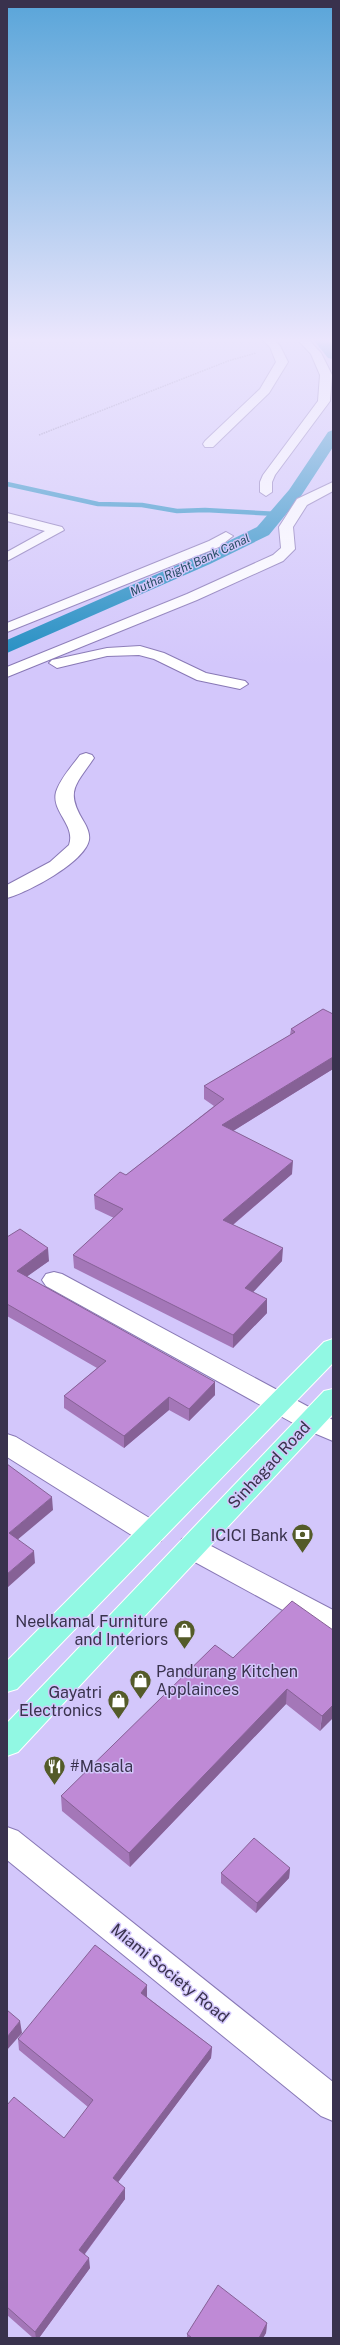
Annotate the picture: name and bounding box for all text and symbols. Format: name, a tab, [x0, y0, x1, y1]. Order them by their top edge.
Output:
water label: Mutha Right Bank Canal	[128, 531, 252, 599]
street label: Sinhagad Road	[224, 1418, 314, 1512]
bank icon: ICICI Bank	[290, 1522, 316, 1555]
place label: ICICI Bank	[211, 1526, 288, 1545]
place label: Neelkamal Furniture and Interiors	[15, 1612, 168, 1649]
shop icon: Neelkamal Furniture and Interiors	[171, 1617, 197, 1650]
place label: Pandurang Kitchen Applainces	[156, 1662, 298, 1699]
shop icon: Pandurang Kitchen Applainces	[127, 1667, 153, 1700]
place label: Gayatri Electronics	[19, 1683, 102, 1720]
shop icon: Gayatri Electronics	[105, 1688, 131, 1721]
restaurant icon: #Masala	[42, 1753, 68, 1786]
place label: #Masala	[70, 1757, 133, 1776]
street label: Miami Society Road	[107, 1920, 233, 2026]

